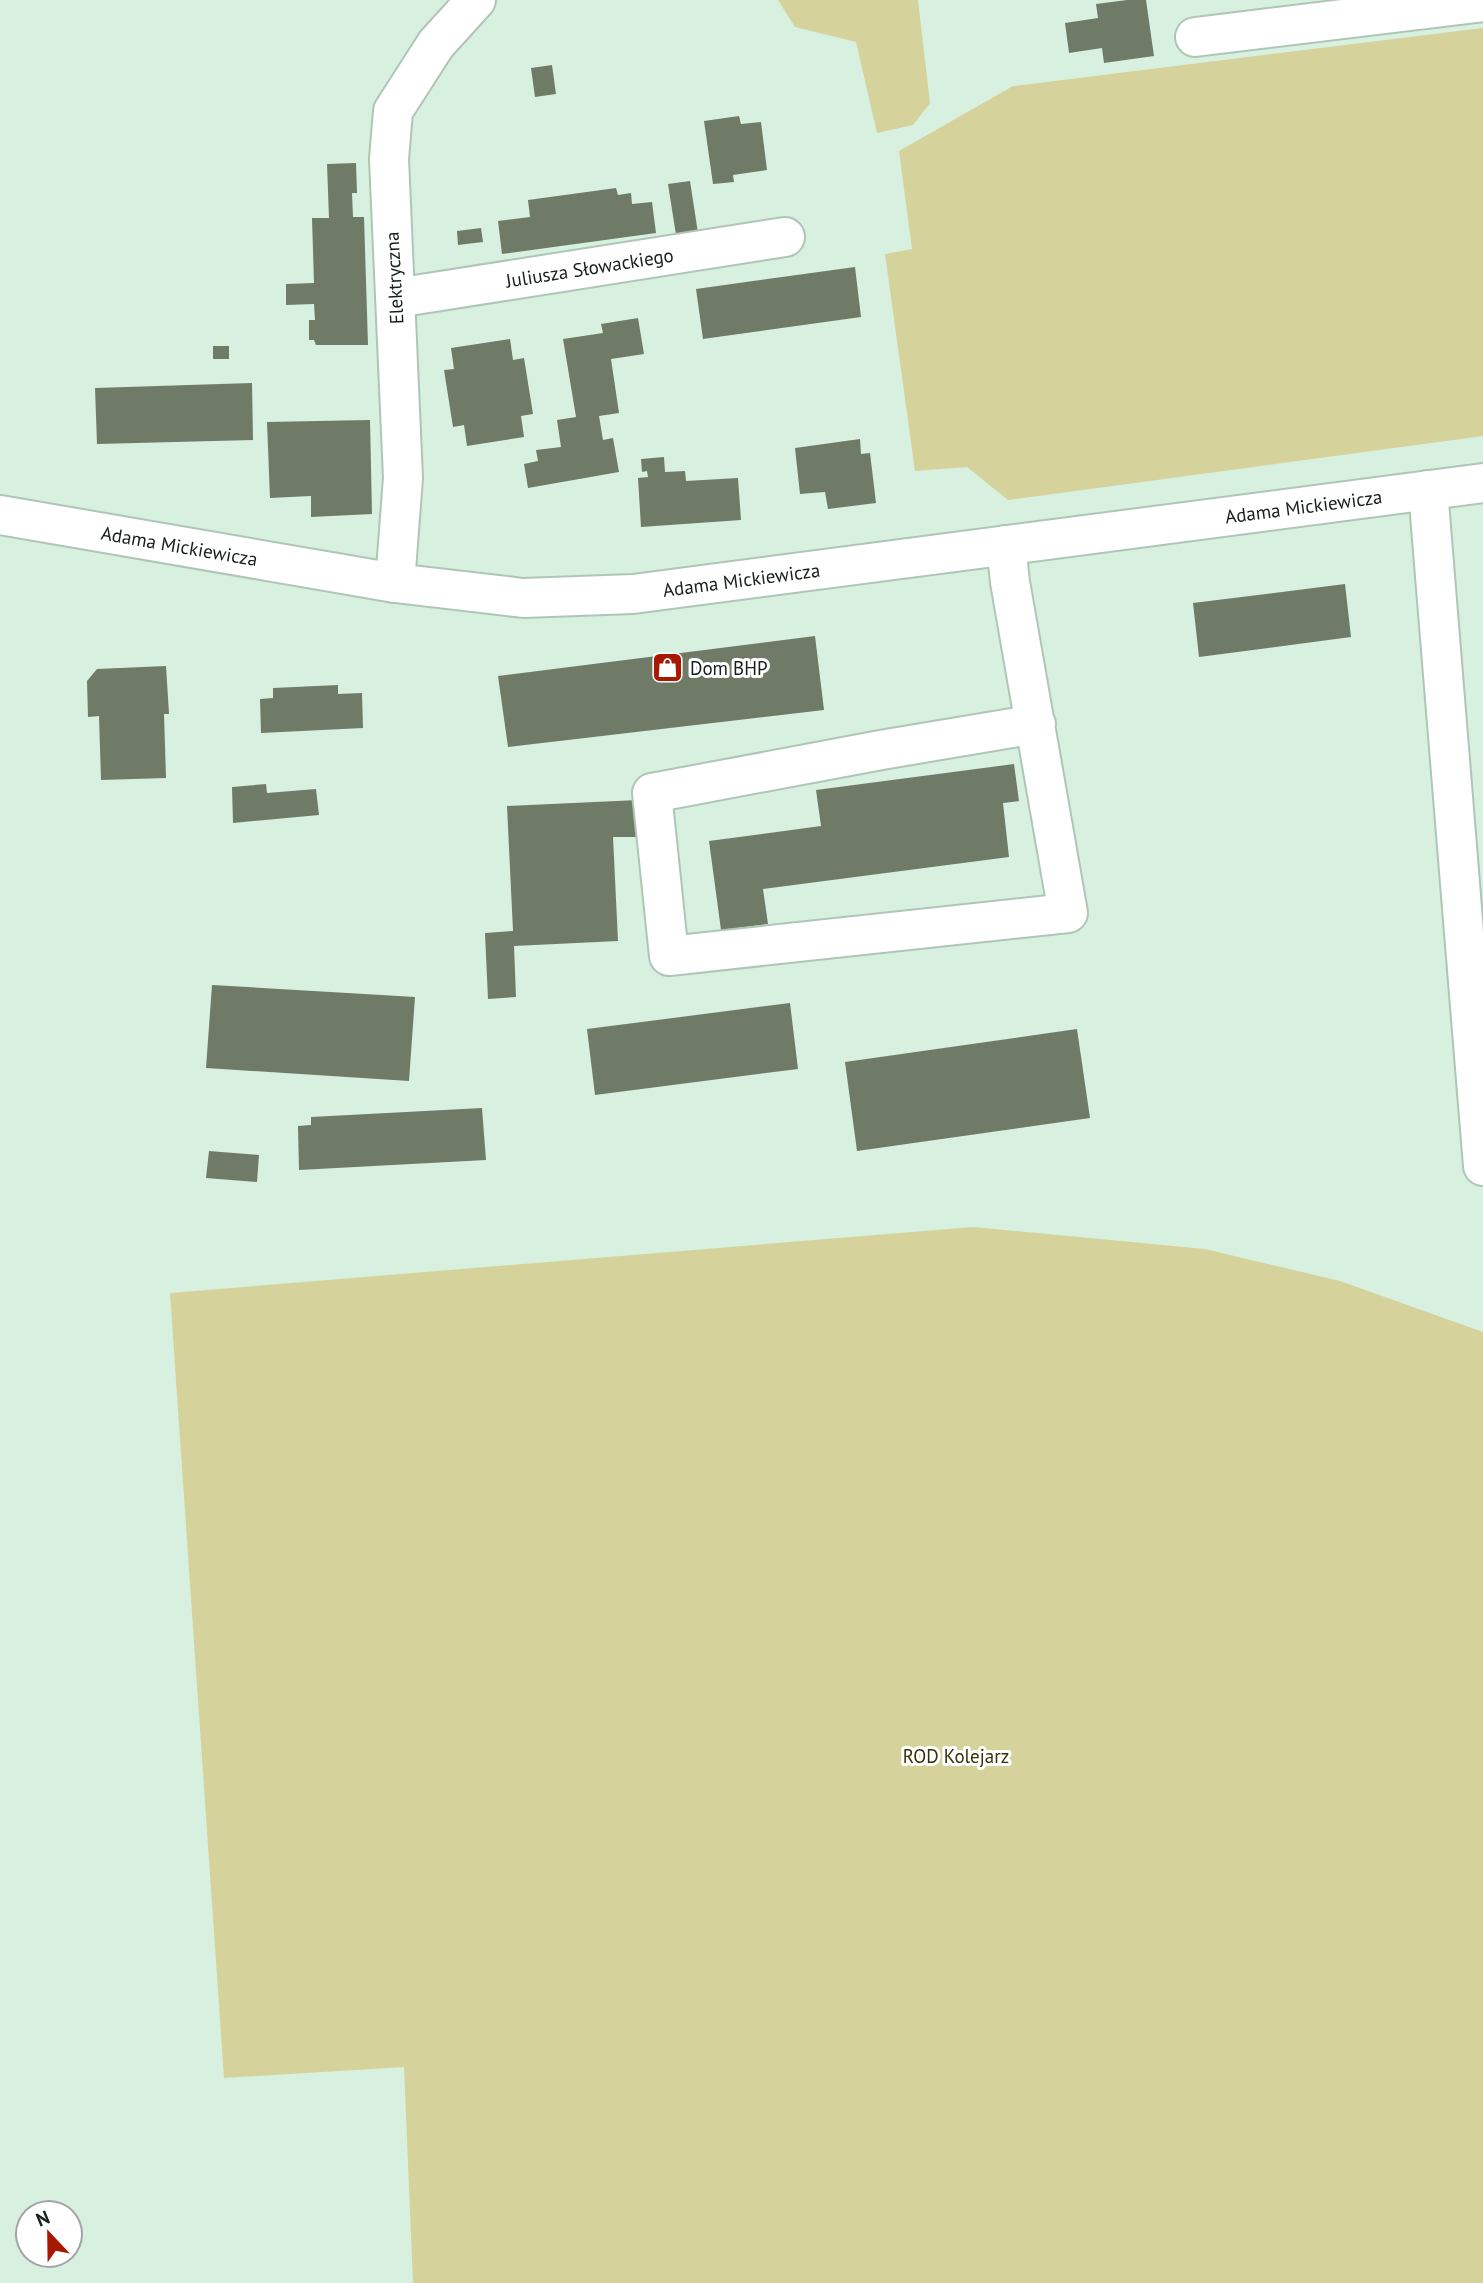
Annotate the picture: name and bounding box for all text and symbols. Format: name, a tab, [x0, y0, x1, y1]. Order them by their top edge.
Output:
street label: Elektryczna	[380, 231, 408, 325]
street label: Juliusza Słowackiego	[503, 243, 675, 293]
street label: Adama Mickiewicza	[1223, 484, 1384, 529]
street label: Adama Mickiewicza	[99, 521, 259, 571]
street label: Adama Mickiewicza	[661, 558, 821, 602]
shop icon: Dom BHP	[650, 651, 684, 685]
place label: Dom BHP	[690, 656, 768, 680]
park label: ROD Kolejarz	[903, 1744, 1009, 1768]
north arrow	[14, 2199, 84, 2269]
text: N	[32, 2205, 53, 2232]

